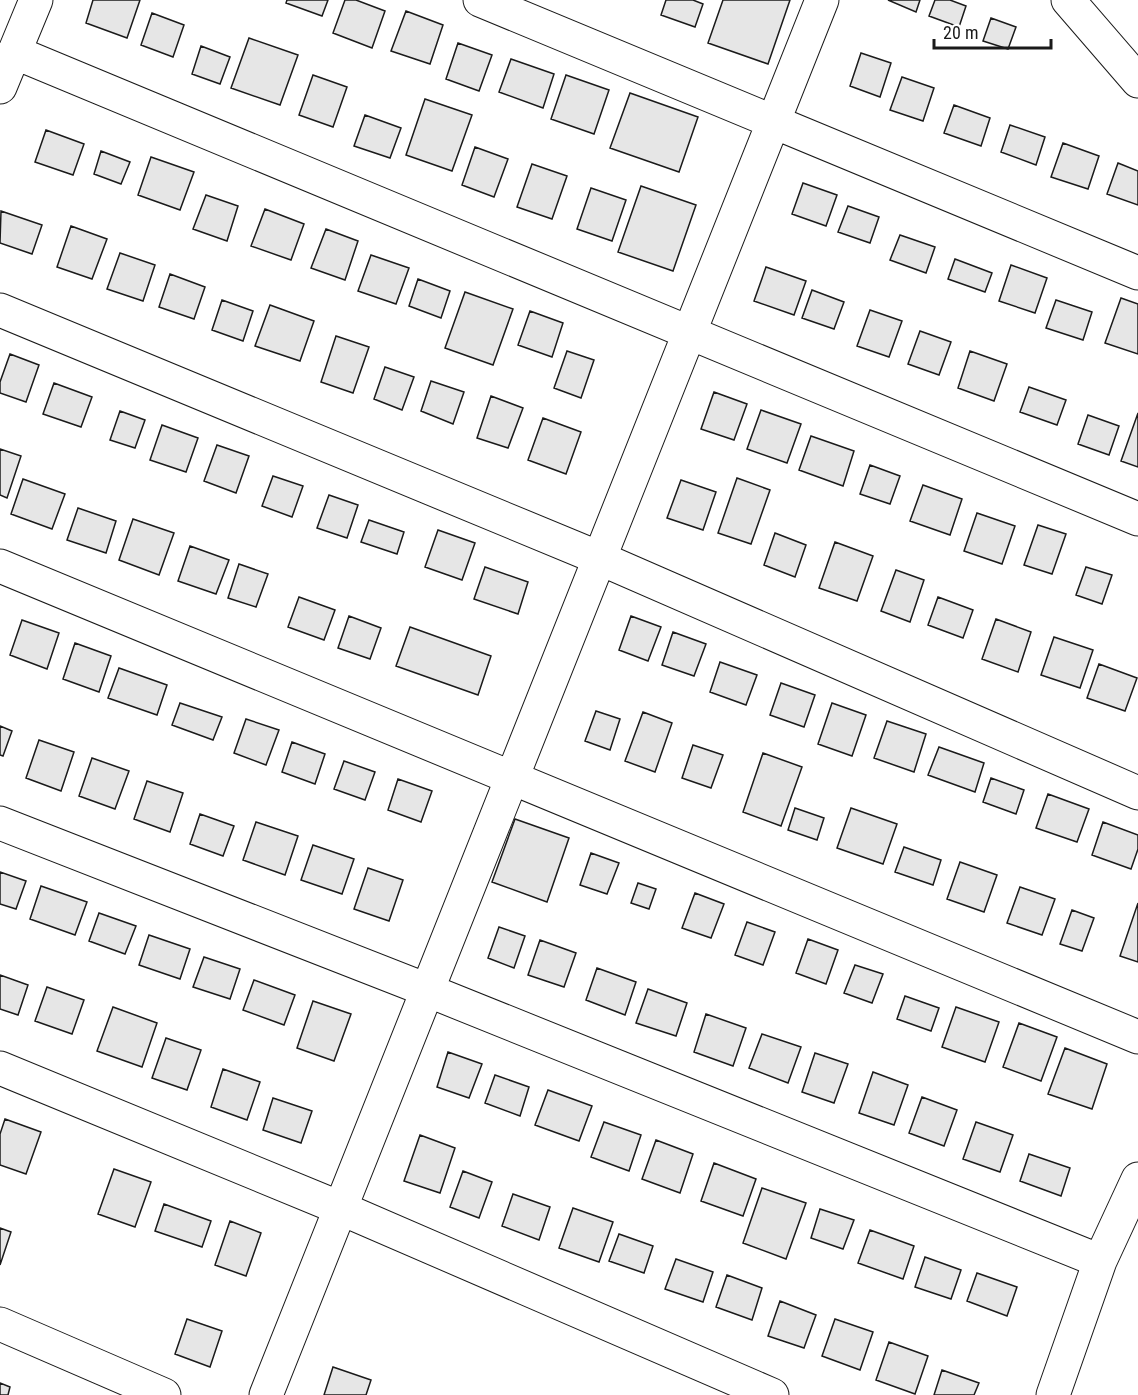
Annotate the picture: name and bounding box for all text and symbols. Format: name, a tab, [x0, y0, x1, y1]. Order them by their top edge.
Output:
scale bar	[934, 12, 1051, 50]
text: 20 m	[943, 22, 978, 43]

